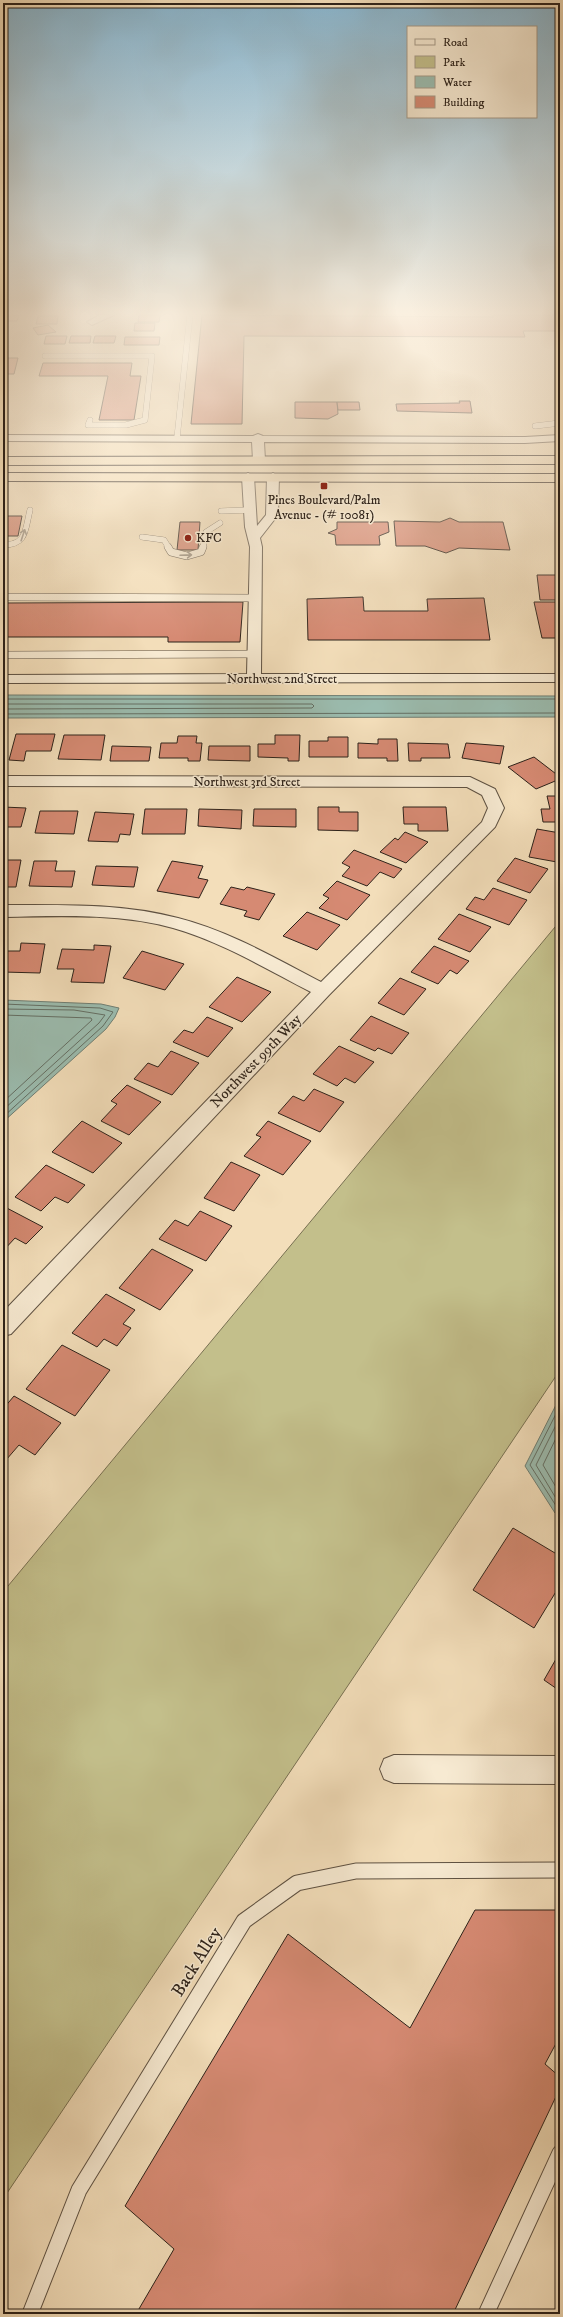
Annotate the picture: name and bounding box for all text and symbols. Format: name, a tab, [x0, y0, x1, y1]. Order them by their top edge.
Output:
legend	[407, 26, 537, 118]
text: Road	[443, 35, 468, 50]
text: Park	[443, 55, 465, 70]
text: Water	[442, 75, 472, 90]
text: Building	[443, 95, 484, 110]
marker: Pines Boulevard/Palm Avenue - (# 10081)	[319, 481, 329, 491]
place label: Pines Boulevard/Palm Avenue - (# 10081)	[267, 492, 381, 523]
one-way arrow	[20, 528, 27, 541]
place label: KFC	[196, 530, 222, 546]
marker: KFC	[183, 533, 193, 543]
one-way arrow	[179, 551, 192, 559]
street label: Northwest 2nd Street	[227, 671, 337, 687]
street label: Northwest 3rd Street	[193, 774, 301, 790]
street label: Northwest 99th Way	[206, 1009, 306, 1112]
street label: Back Alley	[167, 1923, 227, 2001]

